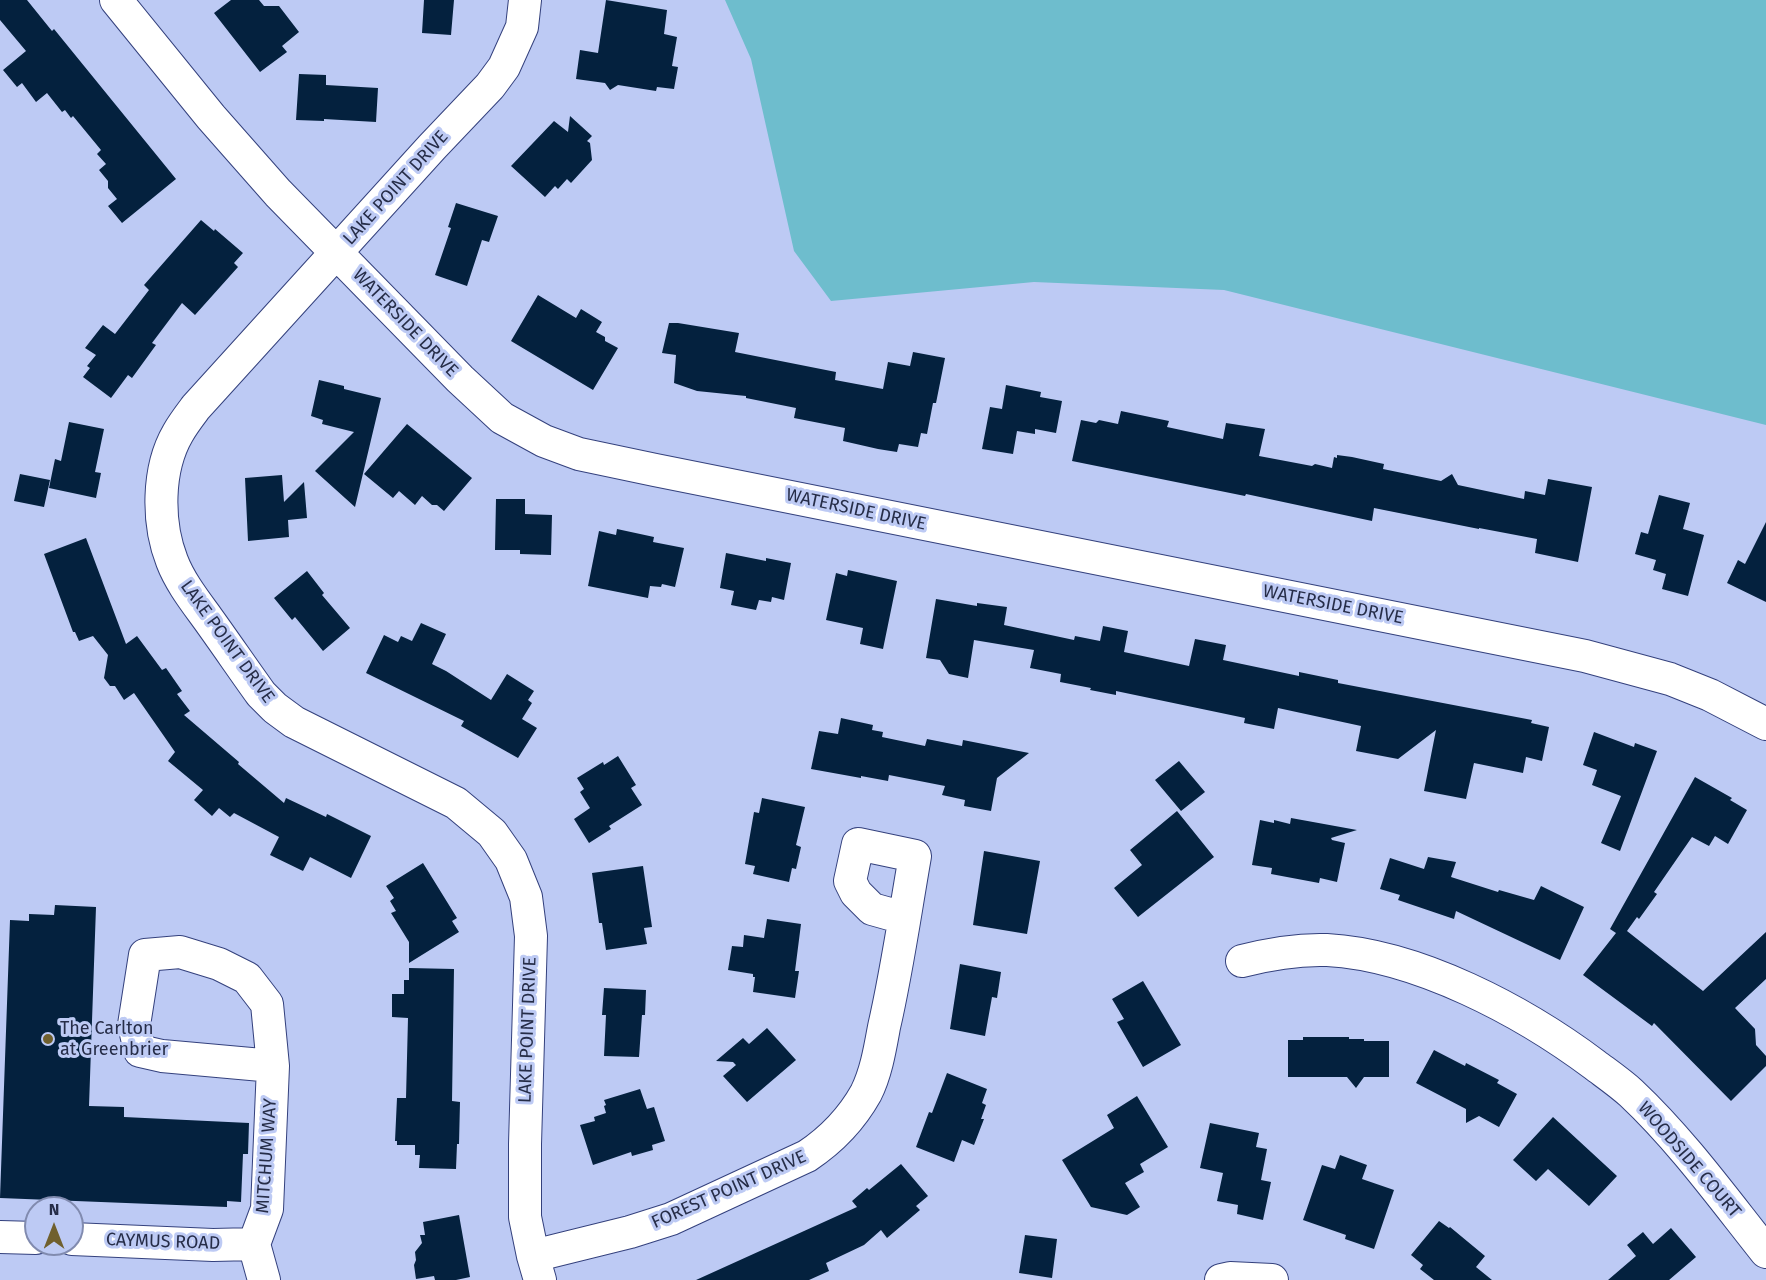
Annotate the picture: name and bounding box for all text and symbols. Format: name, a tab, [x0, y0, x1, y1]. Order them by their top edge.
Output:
street label: LAKE POINT DRIVE	[339, 126, 453, 250]
street label: WATERSIDE DRIVE	[348, 264, 462, 382]
street label: WATERSIDE DRIVE	[784, 485, 928, 535]
street label: LAKE POINT DRIVE	[175, 576, 279, 708]
street label: WATERSIDE DRIVE	[1261, 581, 1405, 629]
street label: LAKE POINT DRIVE	[515, 957, 541, 1103]
place label: The Carlton at Greenbrier	[60, 1018, 168, 1060]
marker: The Carlton at Greenbrier	[41, 1032, 55, 1046]
street label: MITCHUM WAY	[252, 1098, 282, 1214]
street label: WOODSIDE COURT	[1633, 1098, 1745, 1222]
street label: FOREST POINT DRIVE	[648, 1146, 810, 1234]
north arrow	[24, 1196, 84, 1256]
text: N	[49, 1200, 59, 1219]
street label: CAYMUS ROAD	[105, 1229, 221, 1255]

